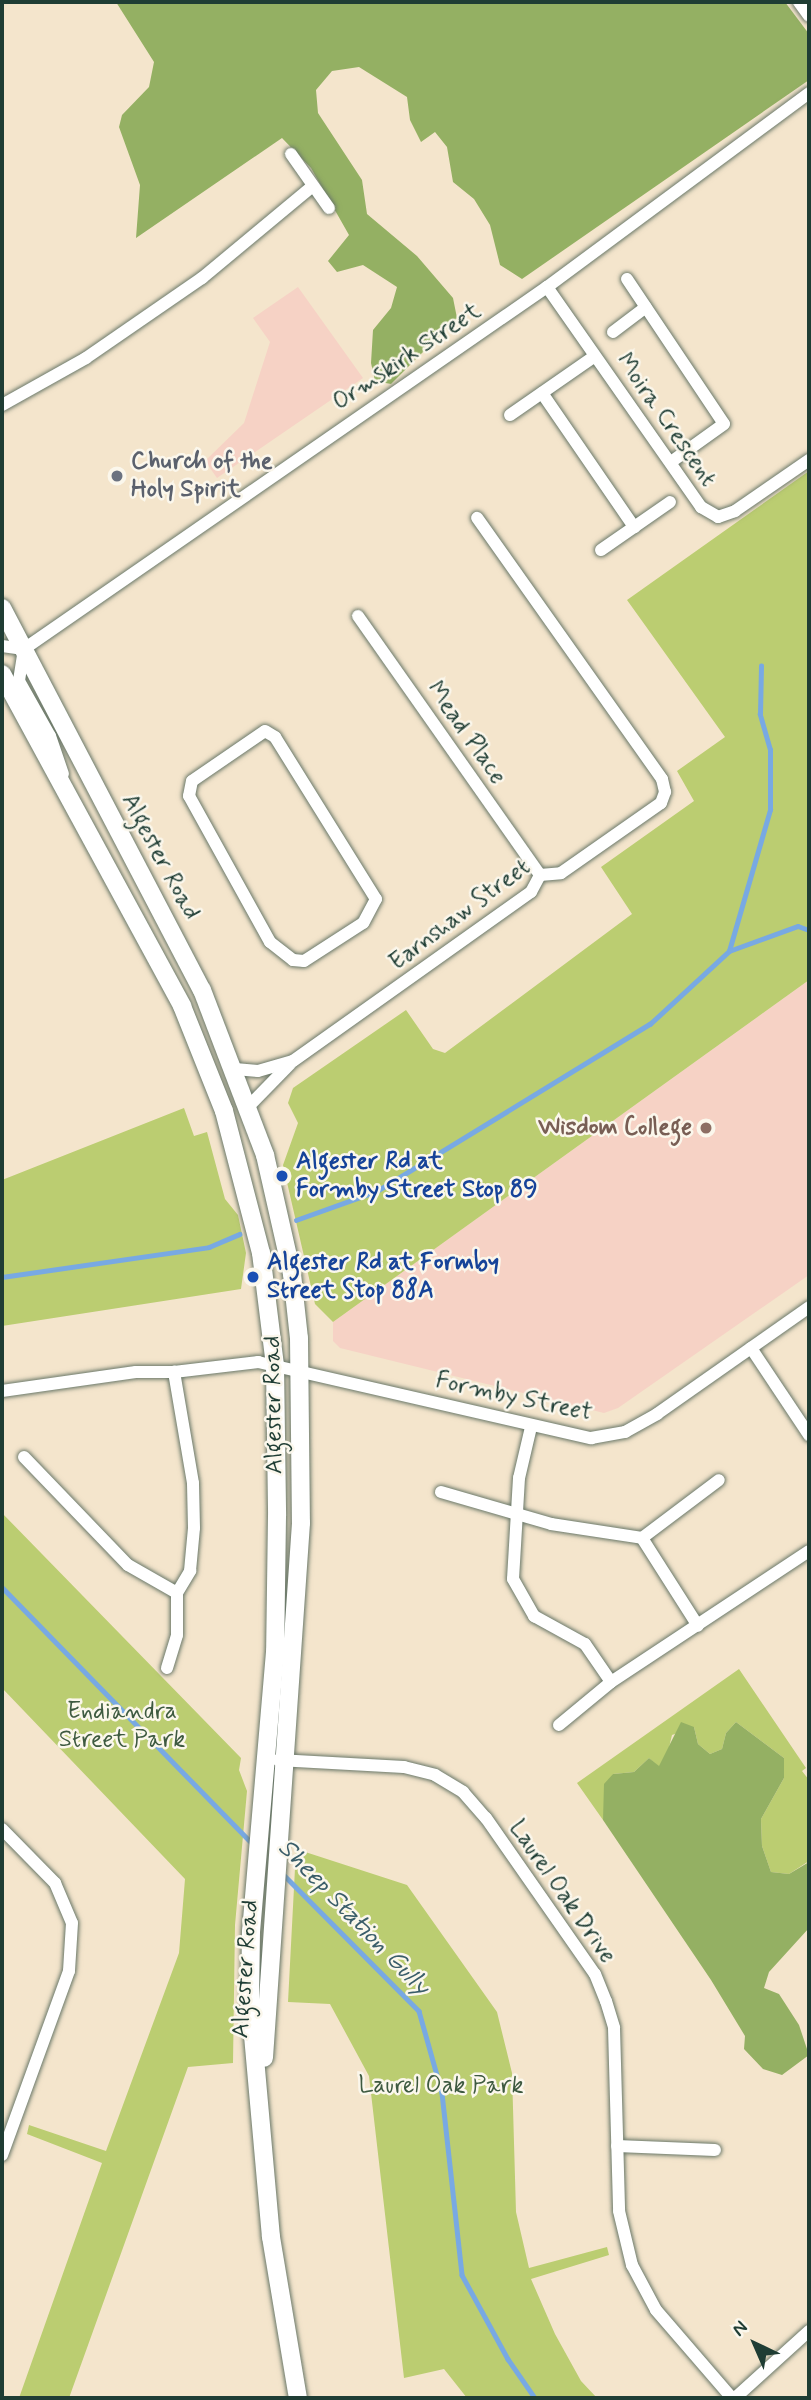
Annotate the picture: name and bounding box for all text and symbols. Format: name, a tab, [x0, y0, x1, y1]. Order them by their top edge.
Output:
street label: Ormskirk Street	[327, 297, 487, 417]
street label: Moira Crescent	[608, 346, 724, 494]
place label: Church of the Holy Spirit	[131, 448, 272, 504]
marker: Church of the Holy Spirit	[109, 468, 125, 484]
street label: Mead Place	[421, 677, 511, 789]
street label: Algester Road	[115, 790, 205, 924]
street label: Earnshaw Street	[382, 851, 538, 979]
place label: Wisdom College	[535, 1114, 692, 1142]
marker: Wisdom College	[698, 1120, 714, 1136]
place label: Algester Rd at Formby Street Stop 89	[296, 1148, 536, 1204]
marker: Algester Rd at Formby Street Stop 89	[274, 1168, 290, 1184]
place label: Algester Rd at Formby Street Stop 88A	[267, 1249, 503, 1305]
marker: Algester Rd at Formby Street Stop 88A	[245, 1269, 261, 1285]
street label: Algester Road	[258, 1336, 290, 1474]
street label: Formby Street	[434, 1366, 594, 1428]
park label: Endiandra Street Park	[61, 1698, 183, 1754]
street label: Laurel Oak Drive	[502, 1816, 622, 1968]
water label: Sheep Station Gully	[270, 1833, 436, 2003]
street label: Algester Road	[227, 1900, 265, 2038]
park label: Laurel Oak Park	[360, 2072, 522, 2100]
north arrow	[720, 2309, 790, 2379]
text: N	[727, 2315, 753, 2342]

